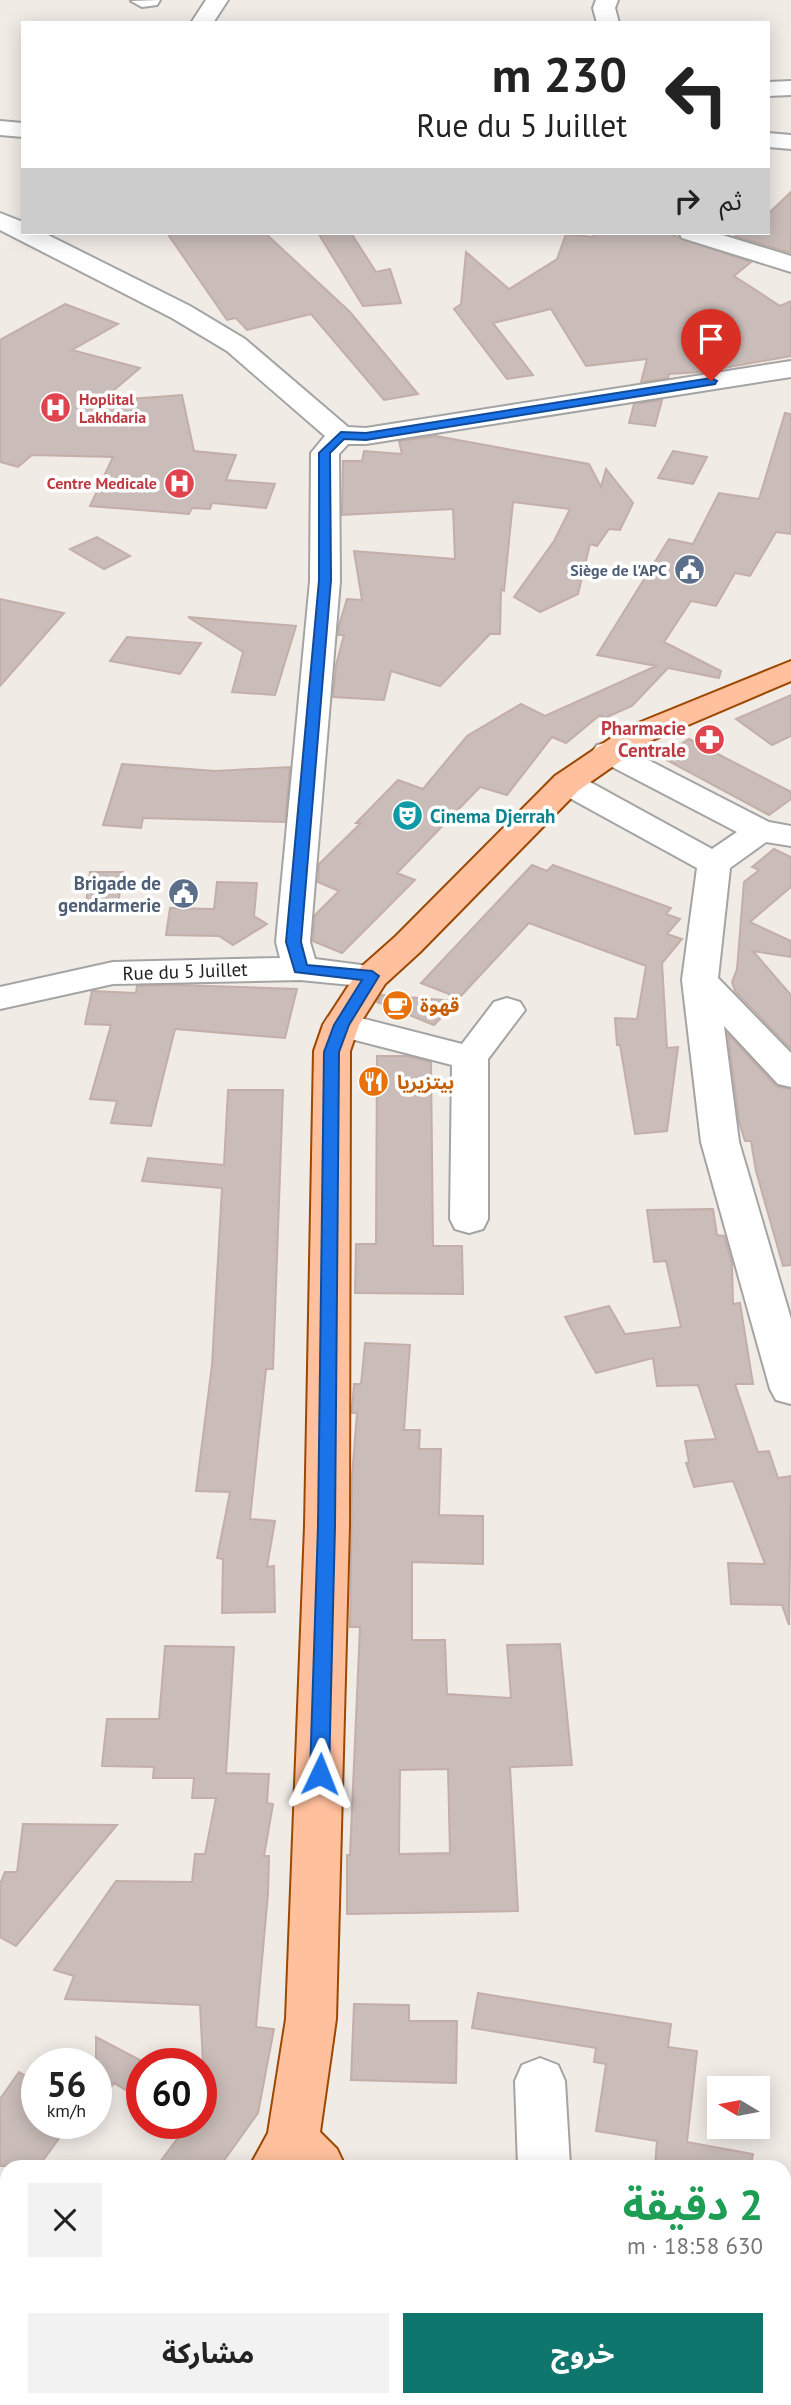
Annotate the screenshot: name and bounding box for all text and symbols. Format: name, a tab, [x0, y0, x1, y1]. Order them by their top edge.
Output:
text: 230 m	[492, 42, 627, 106]
icon: left	[651, 49, 742, 140]
text: Rue du 5 Juillet	[416, 104, 627, 146]
icon: right	[668, 182, 706, 220]
text: ثم	[720, 184, 742, 217]
pin	[681, 309, 741, 381]
icon: arrive	[692, 320, 730, 358]
place label: Hoplital Lakhdaria	[79, 389, 146, 427]
hospital icon: Hoplital Lakhdaria	[39, 391, 73, 425]
hospital icon: Centre Medicale	[163, 466, 197, 500]
place label: Centre Medicale	[47, 473, 157, 493]
public building icon: Siège de l'APC	[673, 553, 707, 587]
place label: Siège de l'APC	[570, 560, 667, 580]
place label: Pharmacie Centrale	[601, 716, 686, 762]
pharmacy icon: Pharmacie Centrale	[692, 722, 726, 756]
theatre icon: Cinema Djerrah	[390, 799, 424, 833]
place label: Cinema Djerrah	[430, 804, 555, 828]
place label: Brigade de gendarmerie	[58, 871, 161, 917]
public building icon: Brigade de gendarmerie	[167, 877, 201, 911]
street label: Rue du 5 Juillet	[122, 957, 248, 985]
cafe icon: قهوة	[380, 988, 414, 1022]
place label: قهوة	[420, 993, 459, 1017]
restaurant icon: بيتزيريا	[357, 1065, 391, 1099]
place label: بيتزيريا	[397, 1070, 454, 1094]
position arrow	[283, 1737, 357, 1811]
speed limit sign: 60	[126, 2048, 217, 2139]
text: 56	[47, 2061, 86, 2107]
north arrow	[707, 2076, 770, 2138]
map controls	[707, 2076, 770, 2139]
text: km/h	[47, 2099, 86, 2122]
text: 2 دقيقة	[623, 2177, 763, 2232]
button: close	[28, 2183, 102, 2257]
text: 630 m · 18:58	[627, 2231, 763, 2260]
button: مشاركة	[28, 2313, 389, 2393]
button: خروج	[403, 2313, 763, 2393]

